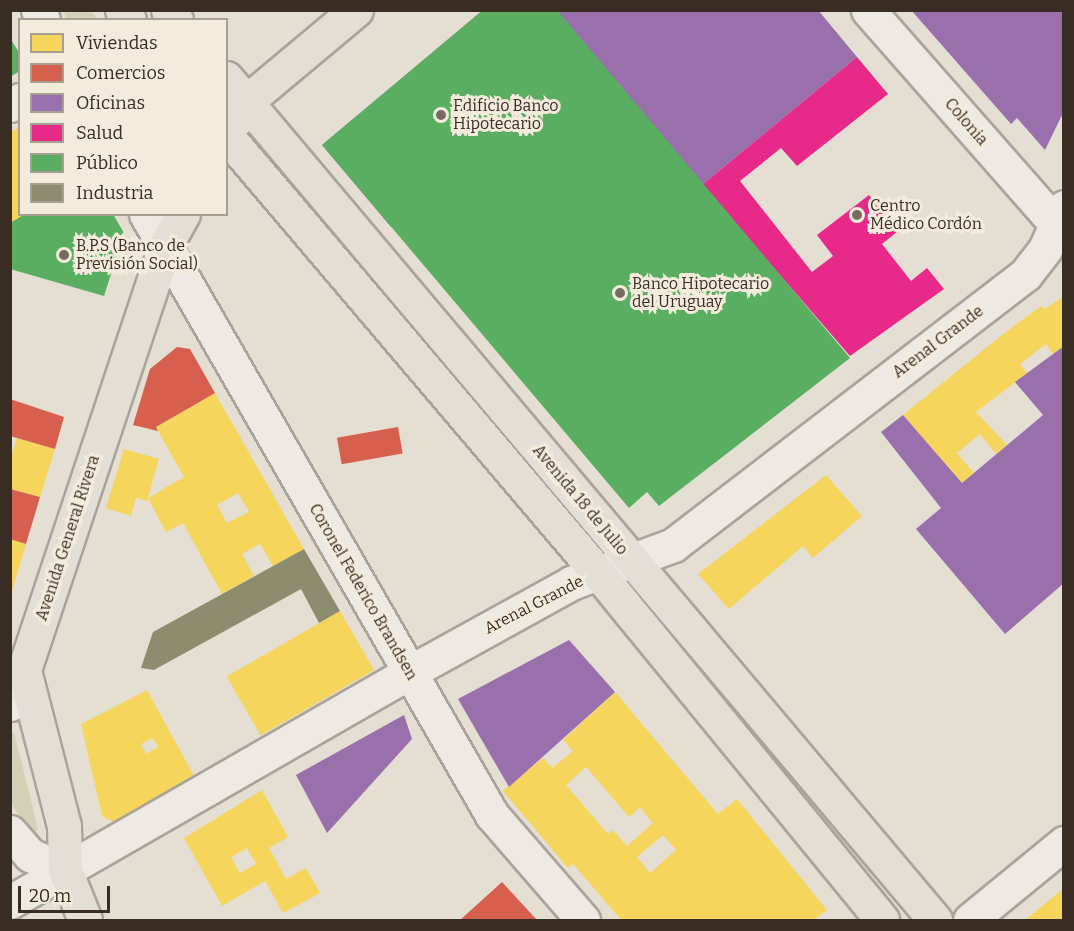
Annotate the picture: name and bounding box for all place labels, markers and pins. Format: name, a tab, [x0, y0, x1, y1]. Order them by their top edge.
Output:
place label: Edificio Banco Hipotecario	[453, 96, 559, 134]
marker: Edificio Banco Hipotecario	[434, 108, 448, 122]
place label: Centro Médico Cordón	[870, 196, 982, 234]
marker: Centro Médico Cordón	[848, 206, 866, 224]
place label: B.P.S (Banco de Previsión Social)	[76, 236, 198, 274]
marker: B.P.S (Banco de Previsión Social)	[57, 248, 71, 262]
place label: Banco Hipotecario del Uruguay	[632, 274, 769, 312]
marker: Banco Hipotecario del Uruguay	[613, 286, 627, 300]

